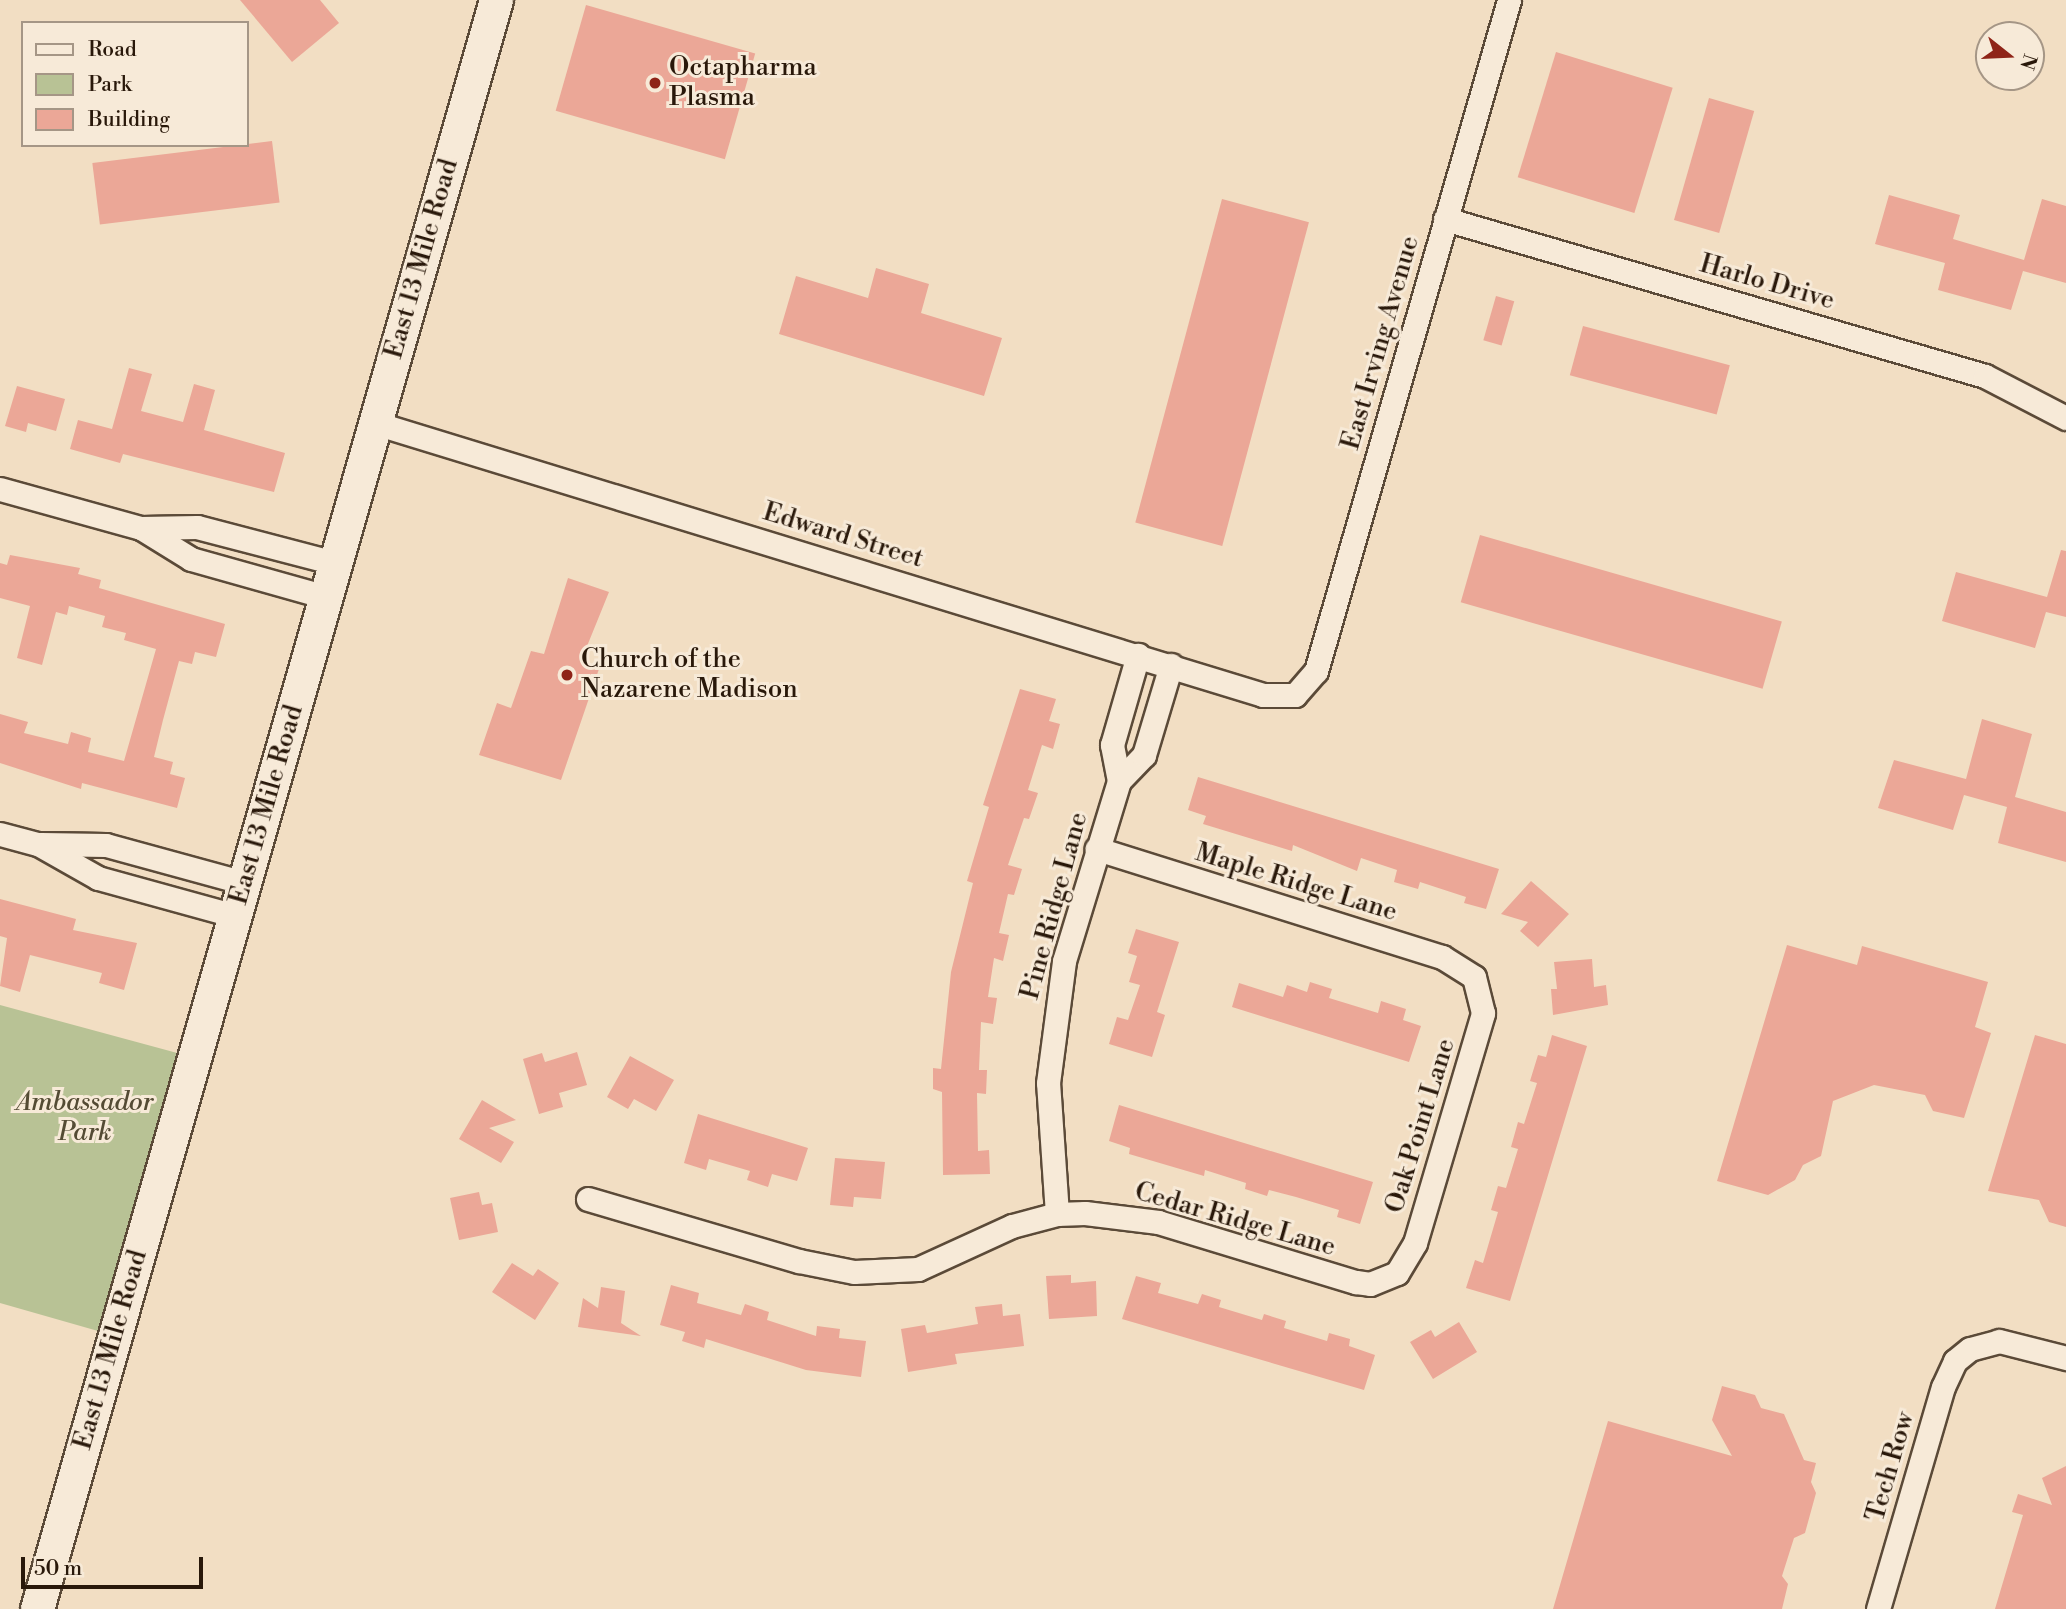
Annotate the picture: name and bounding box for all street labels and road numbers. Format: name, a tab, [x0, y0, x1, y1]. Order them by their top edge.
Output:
street label: East 13 Mile Road	[379, 156, 465, 362]
street label: East Irving Avenue	[1336, 233, 1426, 453]
street label: Harlo Drive	[1696, 249, 1838, 317]
street label: Edward Street	[759, 497, 927, 575]
street label: East 13 Mile Road	[224, 702, 310, 908]
street label: Pine Ridge Lane	[1015, 809, 1095, 1003]
street label: Maple Ridge Lane	[1191, 837, 1401, 929]
street label: Oak Point Lane	[1380, 1035, 1462, 1217]
street label: Cedar Ridge Lane	[1131, 1176, 1339, 1264]
street label: East 13 Mile Road	[68, 1247, 154, 1453]
street label: Tech Row	[1860, 1409, 1922, 1525]

